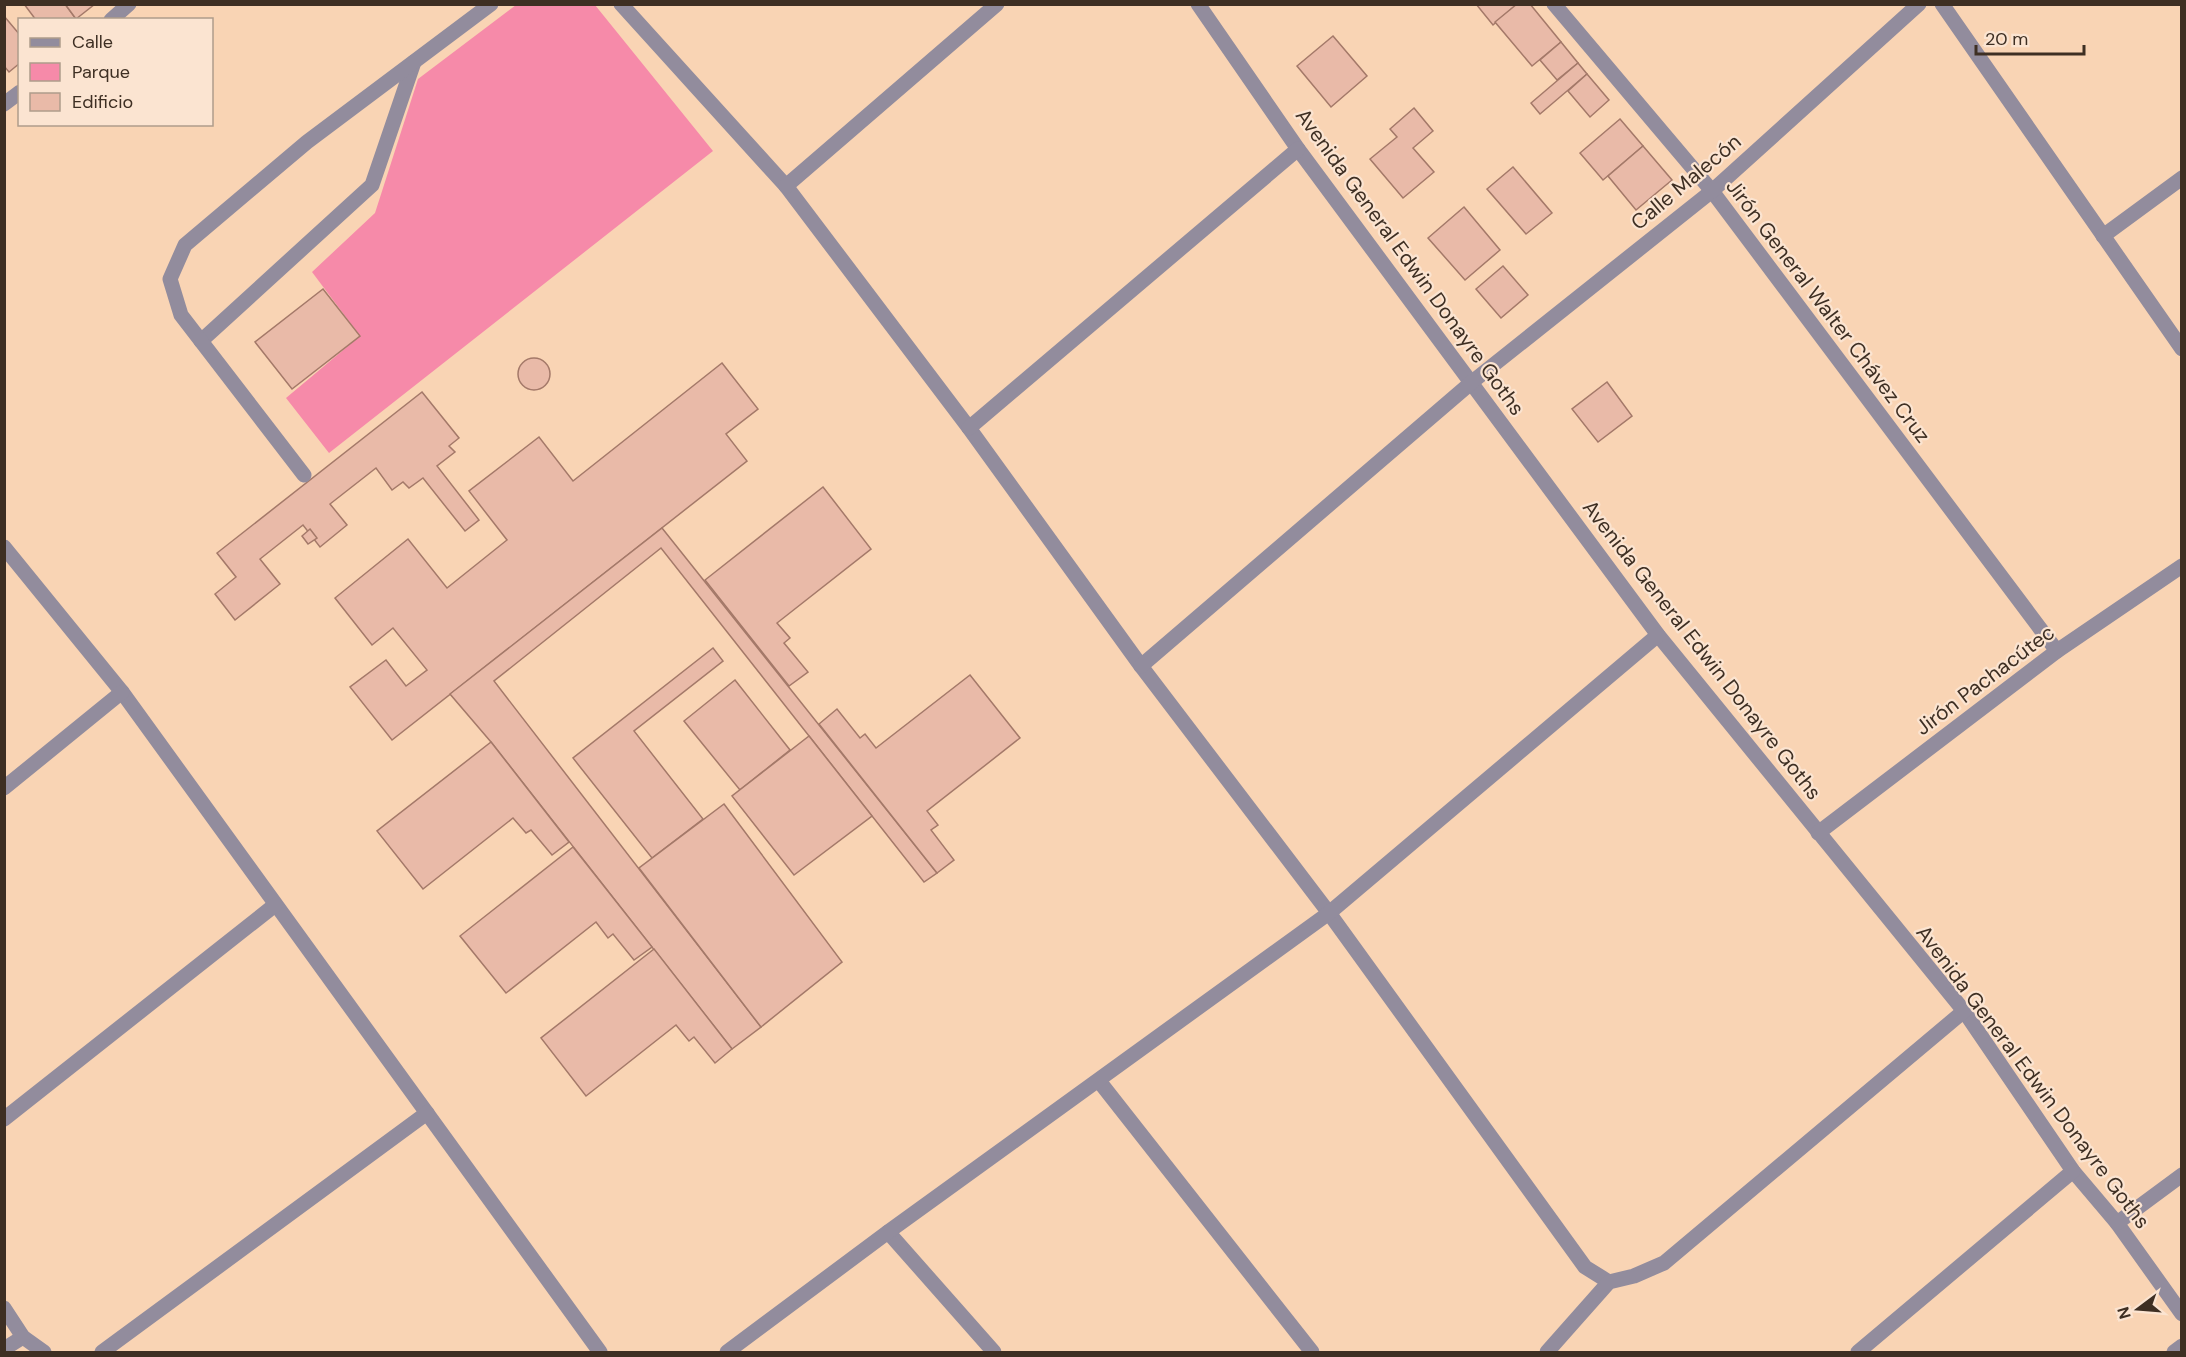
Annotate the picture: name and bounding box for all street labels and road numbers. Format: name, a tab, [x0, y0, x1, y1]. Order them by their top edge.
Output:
street label: Avenida General Edwin Donayre Goths	[1289, 103, 1531, 421]
street label: Calle Malecón	[1625, 128, 1747, 236]
street label: Jirón General Walter Chávez Cruz	[1720, 173, 1936, 449]
street label: Avenida General Edwin Donayre Goths	[1576, 494, 1828, 806]
street label: Jirón Pachacútec	[1910, 618, 2060, 742]
street label: Avenida General Edwin Donayre Goths	[1910, 920, 2156, 1234]

